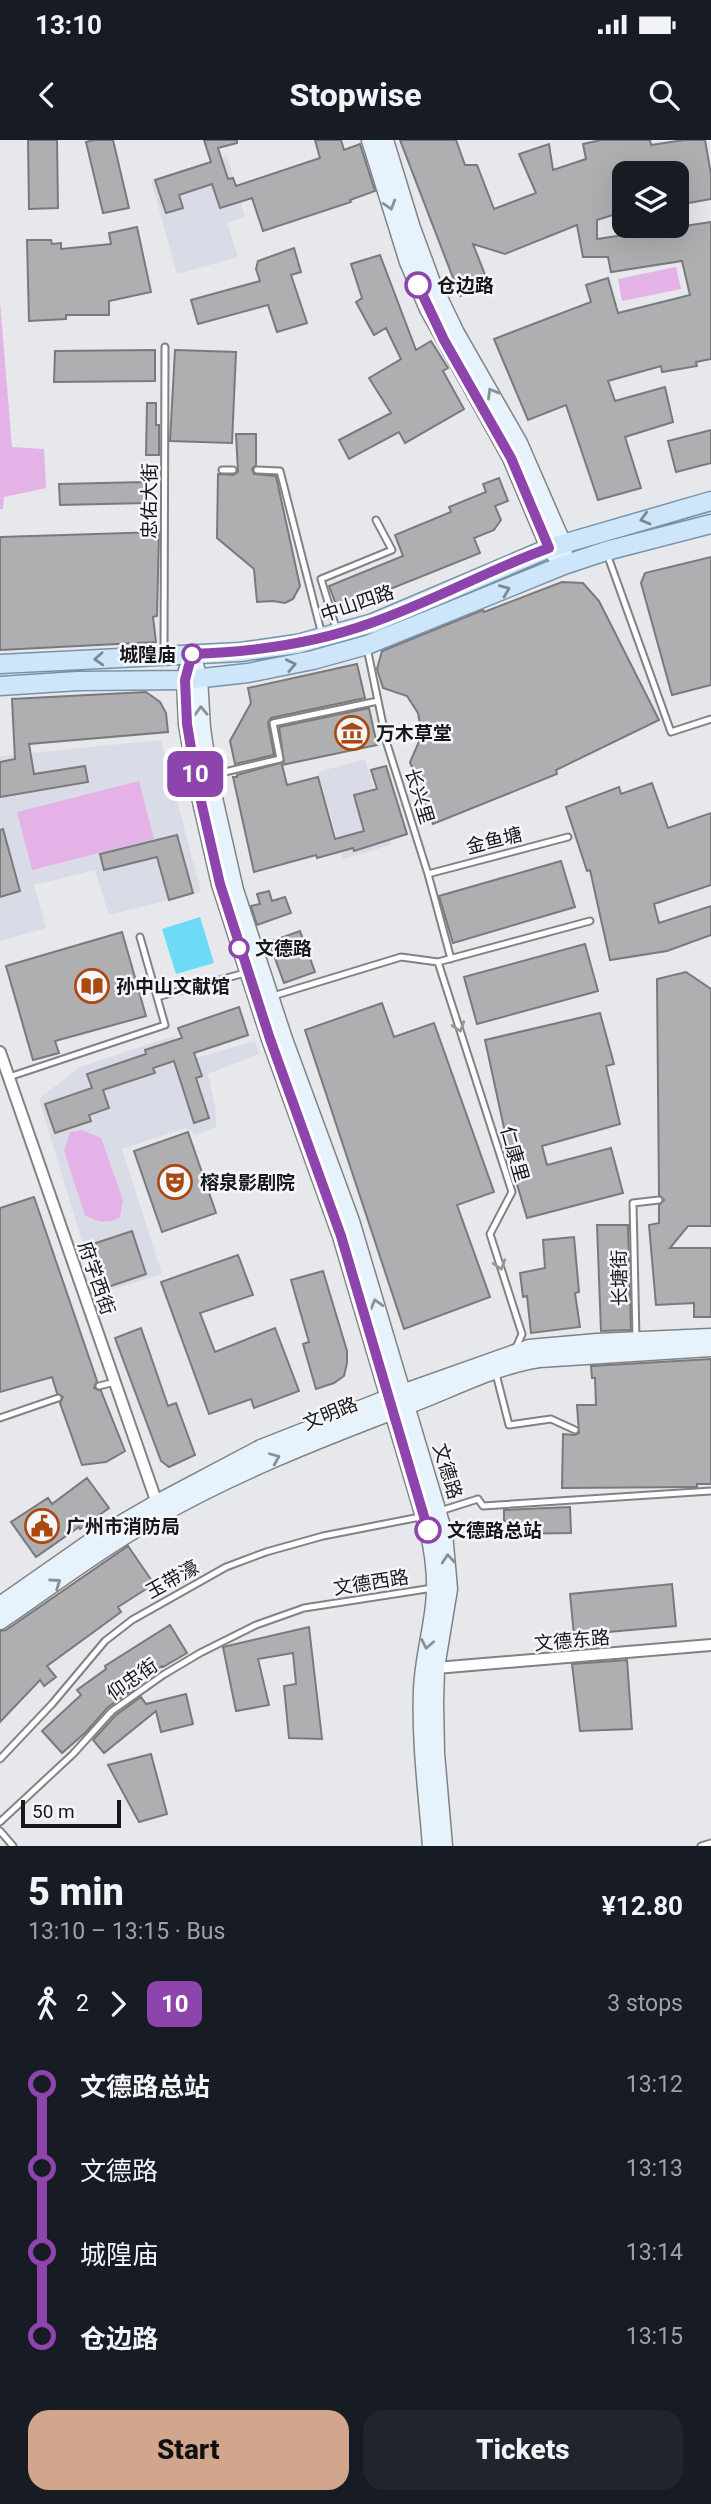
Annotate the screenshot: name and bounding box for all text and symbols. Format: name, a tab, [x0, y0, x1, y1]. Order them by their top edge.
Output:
text: 13:10	[35, 10, 102, 40]
icon: back	[28, 76, 66, 114]
text: Stopwise	[289, 76, 422, 114]
icon: search	[645, 76, 683, 114]
map controls	[612, 161, 689, 238]
button: layers	[612, 161, 689, 238]
one-way arrow	[382, 199, 397, 211]
marker: 仓边路	[405, 272, 431, 298]
place label: 仓边路	[437, 274, 494, 297]
one-way arrow	[487, 388, 500, 401]
street label: 忠佑大街	[138, 463, 161, 539]
one-way arrow	[639, 511, 651, 526]
street label: 中山四路	[317, 580, 397, 627]
one-way arrow	[499, 584, 511, 598]
place label: 城隍庙	[119, 643, 176, 666]
marker: 城隍庙	[182, 644, 202, 664]
one-way arrow	[93, 651, 104, 666]
one-way arrow	[285, 658, 297, 673]
one-way arrow	[193, 706, 208, 717]
museum icon: 万木草堂	[333, 714, 371, 752]
place label: 万木草堂	[376, 722, 452, 745]
line badge: 10	[164, 751, 227, 797]
text: 10	[181, 760, 209, 788]
street label: 长兴里	[400, 766, 439, 827]
street label: 金鱼塘	[464, 822, 525, 859]
place label: 文德路	[255, 937, 312, 960]
marker: 文德路	[229, 938, 249, 958]
library icon: 孙中山文献馆	[73, 967, 111, 1005]
place label: 孙中山文献馆	[116, 975, 230, 998]
one-way arrow	[451, 1020, 465, 1033]
street label: 仁康里	[496, 1124, 533, 1185]
theatre icon: 榕泉影剧院	[156, 1163, 194, 1201]
place label: 榕泉影剧院	[200, 1171, 295, 1194]
street label: 府学西街	[73, 1238, 120, 1318]
street label: 长塘街	[608, 1249, 631, 1307]
one-way arrow	[492, 1258, 506, 1270]
one-way arrow	[370, 1298, 385, 1310]
street label: 文明路	[299, 1392, 361, 1435]
street label: 文德路	[428, 1441, 467, 1502]
one-way arrow	[268, 1452, 280, 1466]
public building icon: 广州市消防局	[23, 1507, 61, 1545]
place label: 广州市消防局	[66, 1515, 180, 1538]
marker: 文德路总站	[415, 1517, 441, 1543]
place label: 文德路总站	[447, 1519, 542, 1542]
one-way arrow	[440, 1553, 455, 1565]
street label: 玉带濠	[142, 1556, 203, 1603]
street label: 文德西路	[332, 1565, 410, 1600]
one-way arrow	[48, 1578, 61, 1591]
street label: 文德东路	[533, 1626, 611, 1655]
one-way arrow	[420, 1638, 435, 1650]
street label: 仰忠街	[102, 1654, 162, 1705]
scale bar	[21, 1797, 121, 1829]
text: 50 m	[32, 1800, 75, 1823]
text: 5 min	[28, 1870, 124, 1914]
text: ¥12.80	[602, 1891, 683, 1921]
text: 13:10 – 13:15 · Bus	[28, 1918, 225, 1945]
icon: walk	[28, 1985, 66, 2023]
icon: forward	[99, 1985, 137, 2023]
text: 2	[76, 1990, 89, 2017]
text: 10	[161, 1990, 188, 2018]
text: 3 stops	[607, 1990, 683, 2017]
text: 13:12	[626, 2071, 683, 2098]
text: 文德路总站	[80, 2072, 210, 2102]
text: 13:13	[626, 2155, 683, 2182]
text: 文德路	[80, 2156, 158, 2186]
text: 13:14	[626, 2239, 683, 2266]
text: 城隍庙	[80, 2240, 158, 2270]
text: 13:15	[626, 2323, 683, 2350]
text: 仓边路	[80, 2324, 158, 2354]
button: Start	[28, 2410, 349, 2490]
button: Tickets	[363, 2410, 683, 2490]

